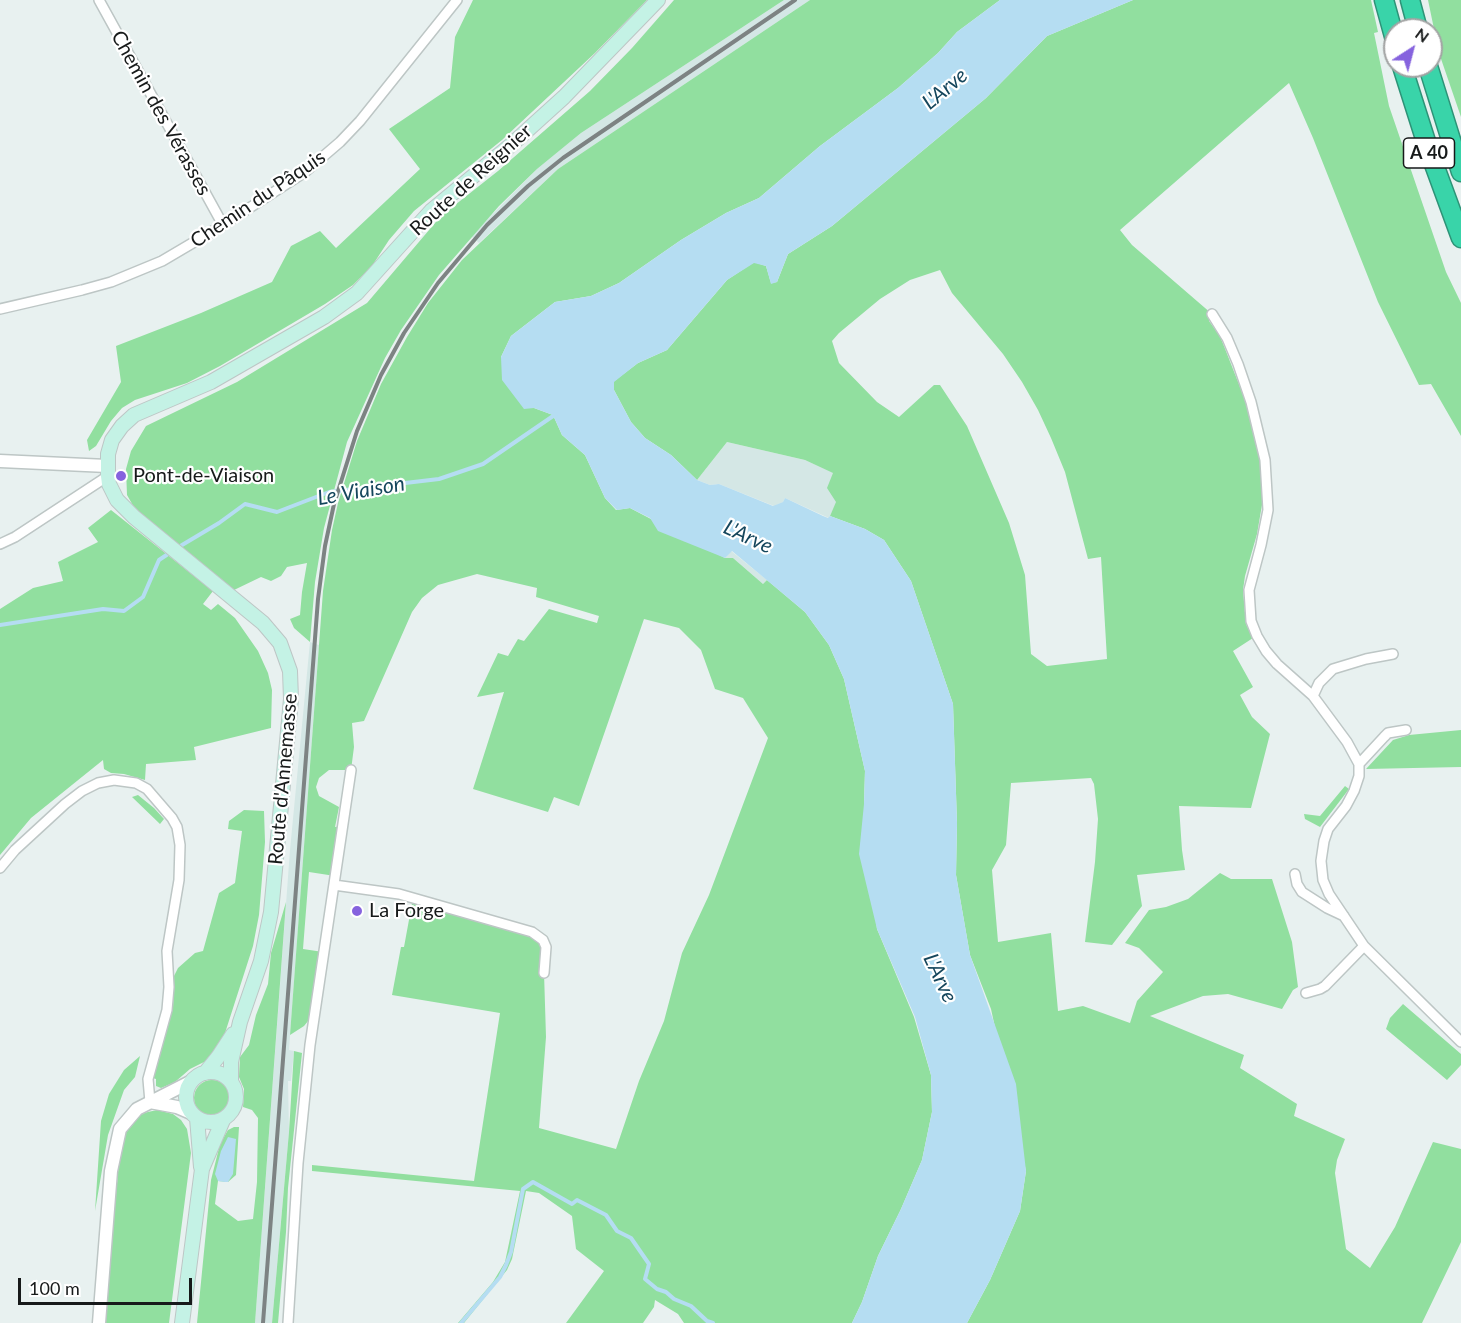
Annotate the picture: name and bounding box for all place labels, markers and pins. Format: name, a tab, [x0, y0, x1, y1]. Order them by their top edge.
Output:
place label: Pont-de-Viaison	[133, 464, 274, 488]
marker: Pont-de-Viaison	[114, 469, 128, 483]
place label: La Forge	[369, 899, 444, 923]
marker: La Forge	[350, 904, 364, 918]

